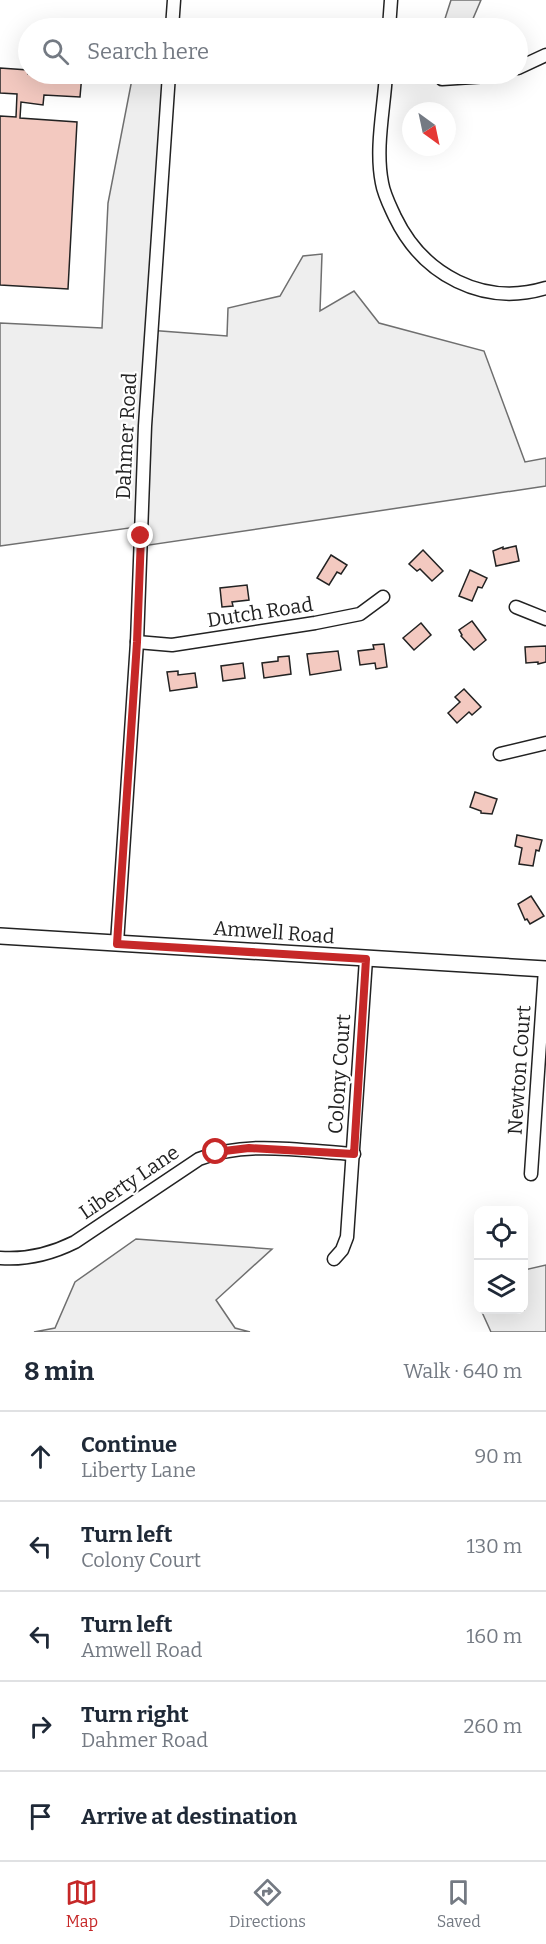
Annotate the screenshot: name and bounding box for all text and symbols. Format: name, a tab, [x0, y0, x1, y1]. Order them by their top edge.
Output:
search box	[18, 18, 528, 84]
icon: search	[39, 35, 72, 68]
text: Search here	[87, 38, 209, 65]
north arrow	[402, 102, 456, 156]
street label: Dahmer Road	[111, 372, 141, 500]
route end	[127, 522, 153, 548]
street label: Dutch Road	[205, 592, 315, 632]
street label: Amwell Road	[213, 916, 336, 948]
street label: Newton Court	[503, 1004, 535, 1136]
street label: Colony Court	[323, 1013, 355, 1135]
route start	[202, 1138, 228, 1164]
street label: Liberty Lane	[75, 1140, 183, 1224]
map controls	[474, 1206, 528, 1314]
button: locate	[474, 1206, 528, 1260]
button: layers	[474, 1260, 528, 1314]
text: 8 min	[24, 1356, 94, 1387]
text: Walk · 640 m	[404, 1359, 522, 1383]
text: Continue	[81, 1431, 177, 1458]
icon: ahead	[24, 1440, 57, 1473]
text: 90 m	[474, 1444, 522, 1468]
text: Liberty Lane	[81, 1458, 196, 1482]
text: Turn left	[81, 1521, 173, 1548]
icon: left	[24, 1530, 57, 1563]
text: 130 m	[467, 1534, 522, 1558]
text: Colony Court	[81, 1548, 201, 1572]
text: Turn left	[81, 1611, 173, 1638]
icon: left	[24, 1620, 57, 1653]
text: 160 m	[466, 1624, 522, 1648]
text: Amwell Road	[81, 1638, 202, 1662]
text: Turn right	[81, 1701, 189, 1728]
icon: right	[24, 1710, 57, 1743]
text: 260 m	[463, 1714, 522, 1738]
text: Dahmer Road	[81, 1728, 208, 1752]
icon: arrive	[24, 1800, 57, 1833]
text: Arrive at destination	[81, 1803, 297, 1830]
tab: Map	[65, 1876, 98, 1931]
tab: Directions	[229, 1876, 306, 1931]
tab: Saved	[437, 1876, 481, 1931]

